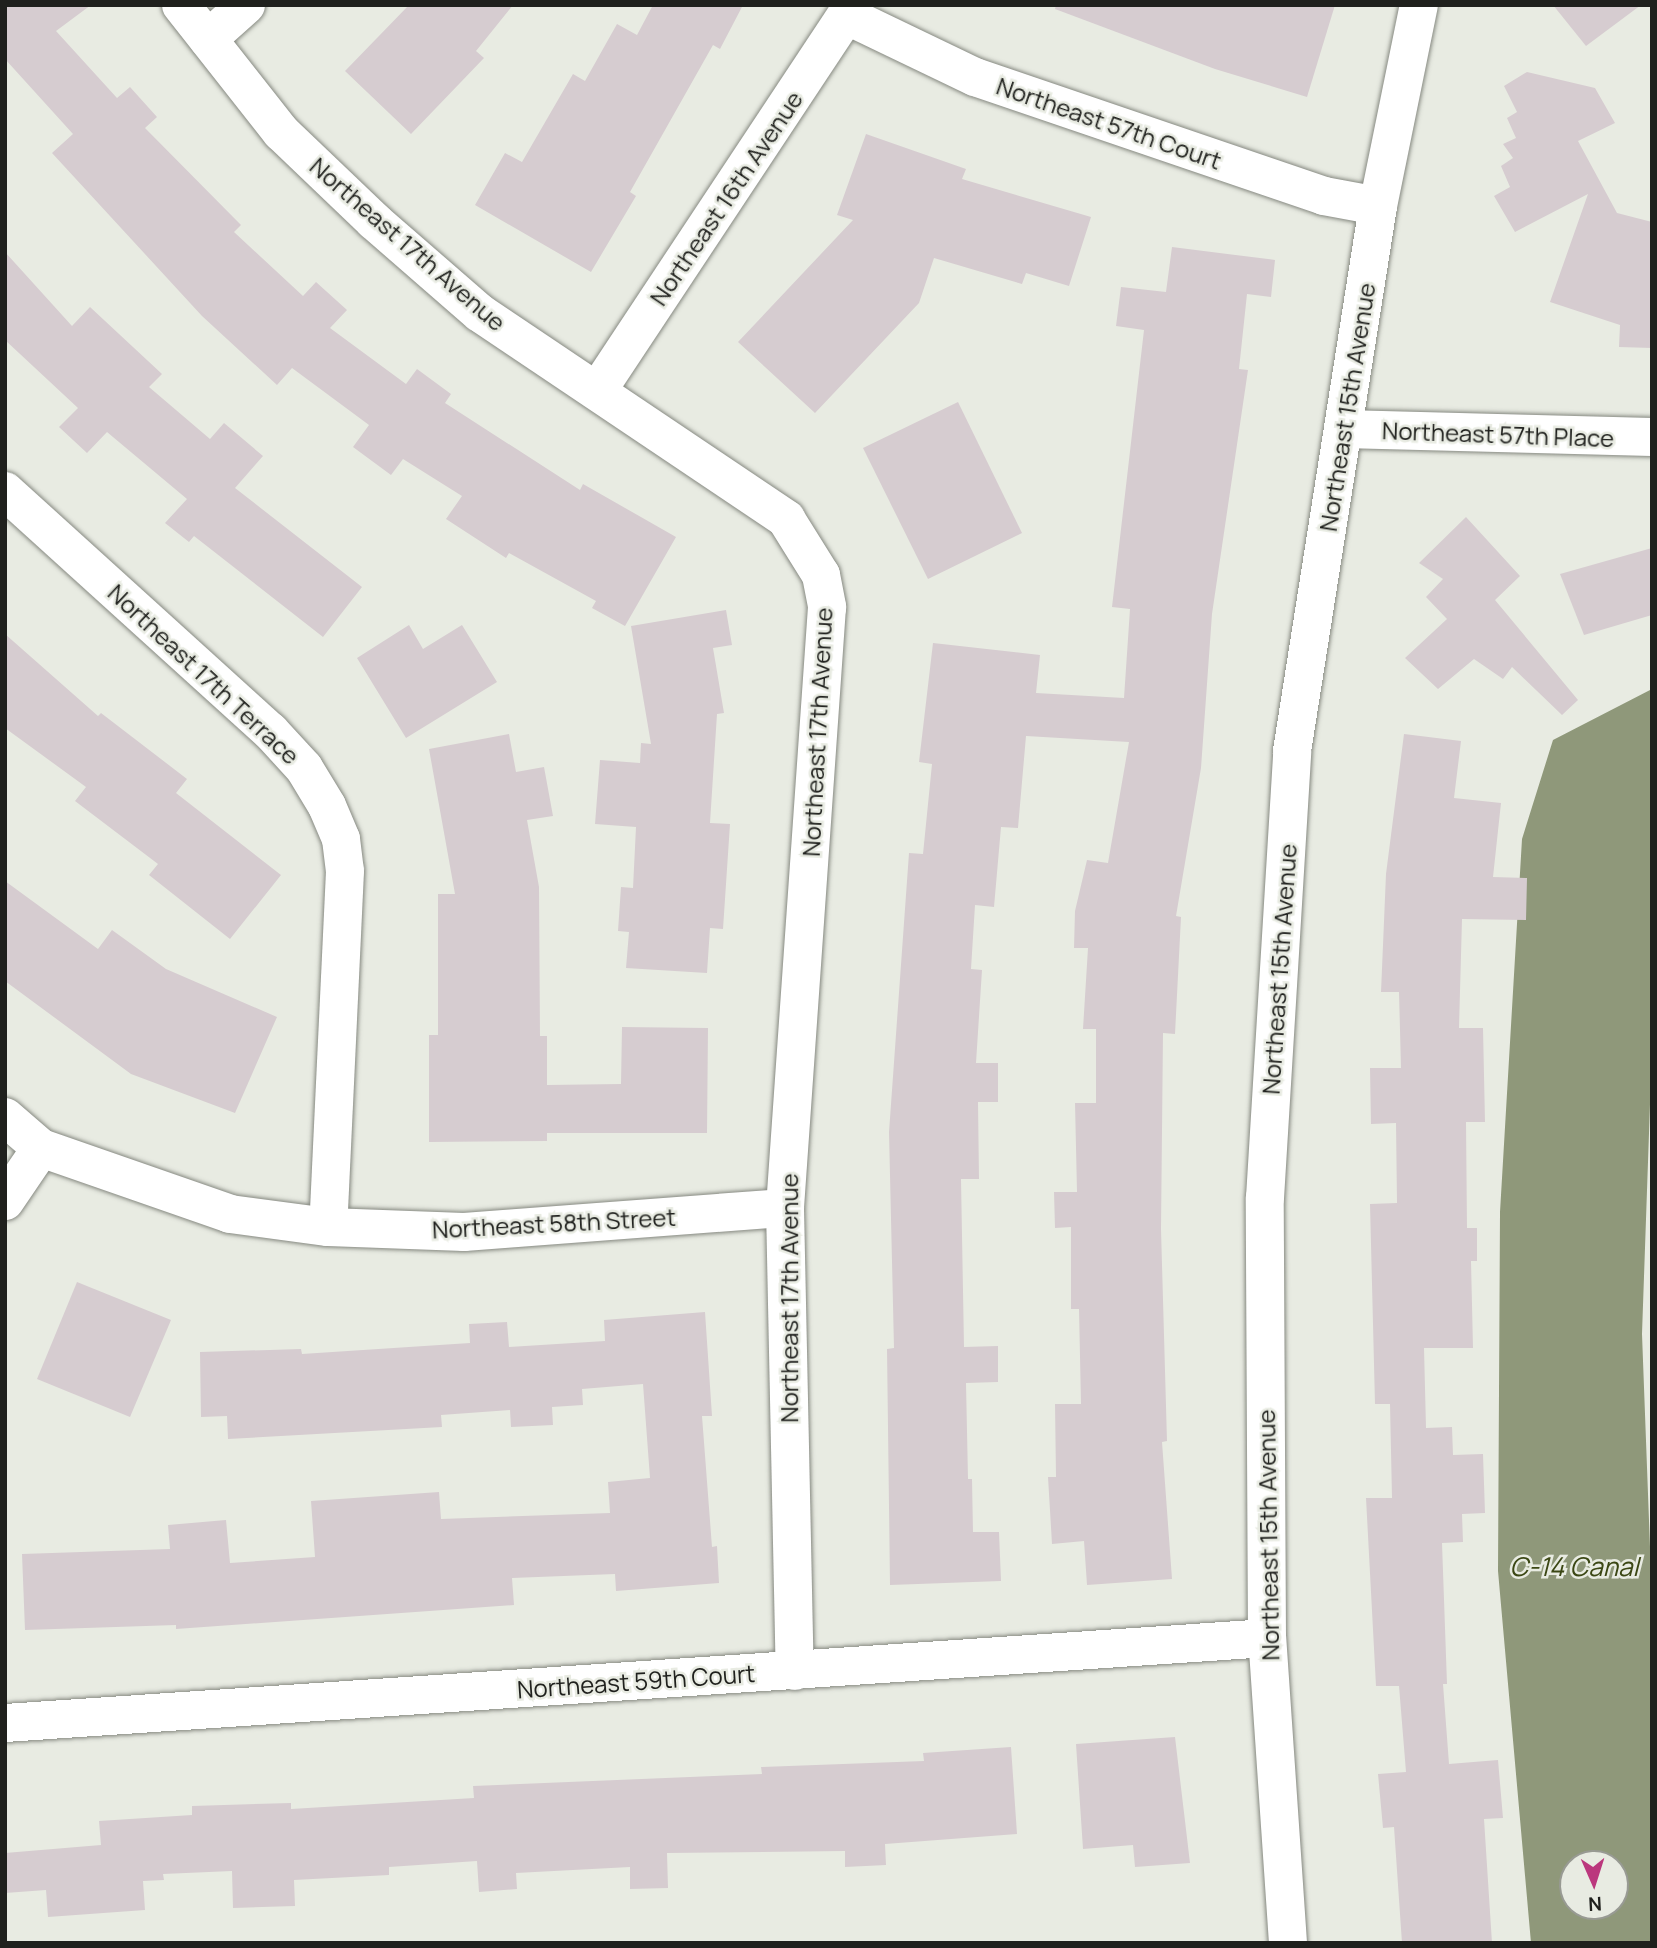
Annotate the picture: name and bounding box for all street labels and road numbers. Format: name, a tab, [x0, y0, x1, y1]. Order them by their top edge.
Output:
street label: Northeast 57th Court	[993, 71, 1225, 175]
street label: Northeast 16th Avenue	[644, 85, 808, 311]
street label: Northeast 17th Avenue	[304, 151, 512, 337]
street label: Northeast 15th Avenue	[1313, 281, 1381, 533]
street label: Northeast 57th Place	[1381, 416, 1615, 452]
street label: Northeast 17th Terrace	[102, 578, 306, 770]
street label: Northeast 17th Avenue	[796, 607, 838, 857]
street label: Northeast 15th Avenue	[1256, 843, 1302, 1095]
street label: Northeast 17th Avenue	[775, 1173, 803, 1423]
street label: Northeast 58th Street	[431, 1202, 677, 1244]
street label: Northeast 15th Avenue	[1251, 1409, 1285, 1661]
street label: Northeast 59th Court	[516, 1658, 756, 1704]

